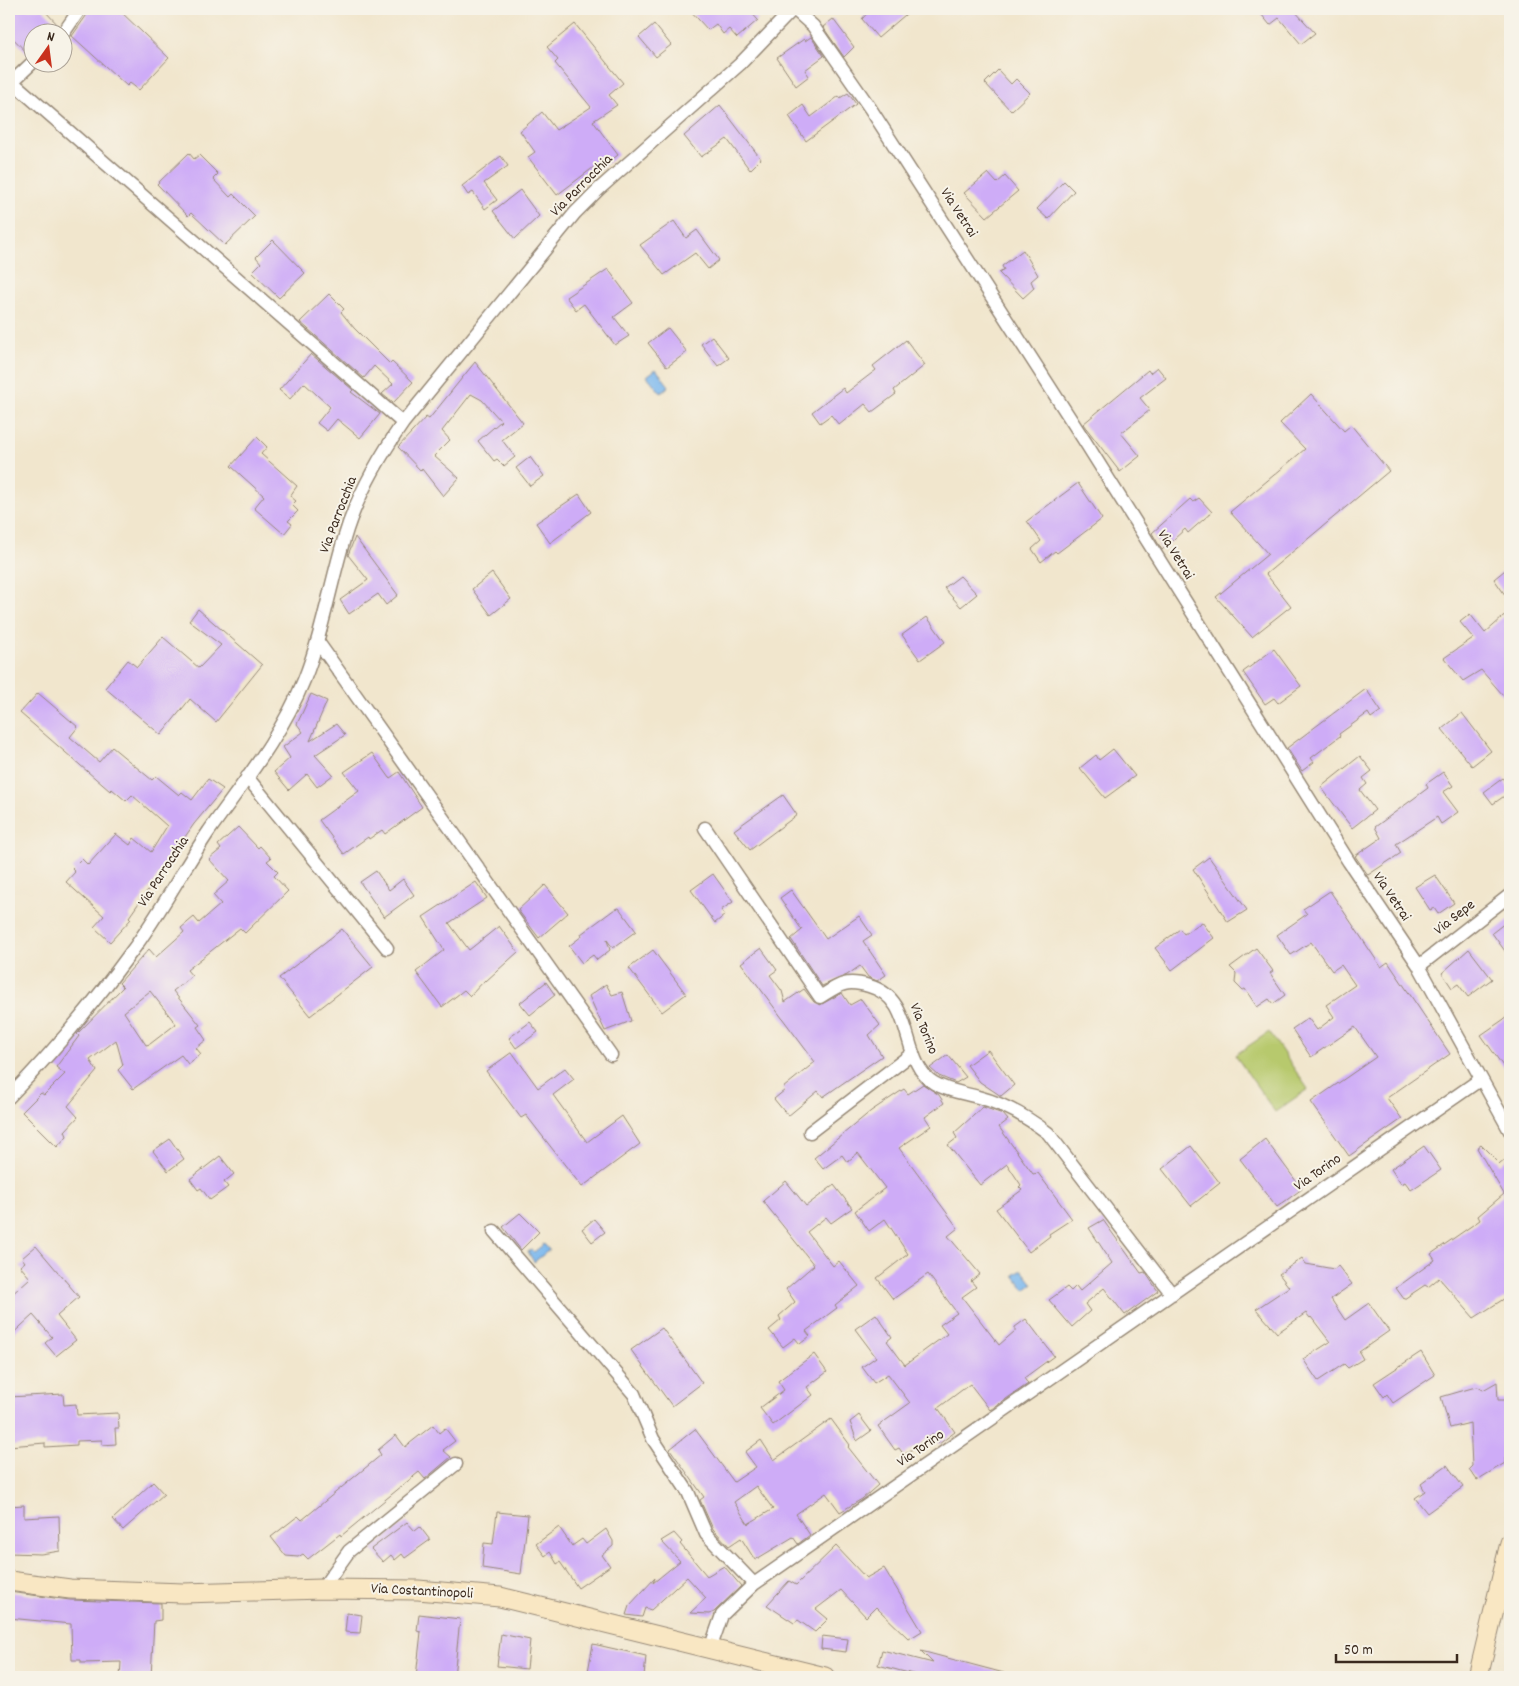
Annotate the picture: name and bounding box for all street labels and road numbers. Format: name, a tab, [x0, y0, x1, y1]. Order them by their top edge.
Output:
street label: Via Parrocchia	[546, 149, 619, 222]
street label: Via Vetrai	[934, 184, 982, 242]
street label: Via Parrocchia	[314, 472, 364, 557]
street label: Via Vetrai	[1151, 526, 1199, 584]
street label: Via Parrocchia	[133, 831, 196, 912]
street label: Via Vetrai	[1366, 868, 1416, 926]
street label: Via Sepe	[1430, 895, 1481, 941]
street label: Via Torino	[903, 1000, 943, 1058]
street label: Via Torino	[1290, 1148, 1347, 1197]
street label: Via Torino	[893, 1424, 950, 1473]
street label: Via Costantinopoli	[370, 1578, 474, 1606]

